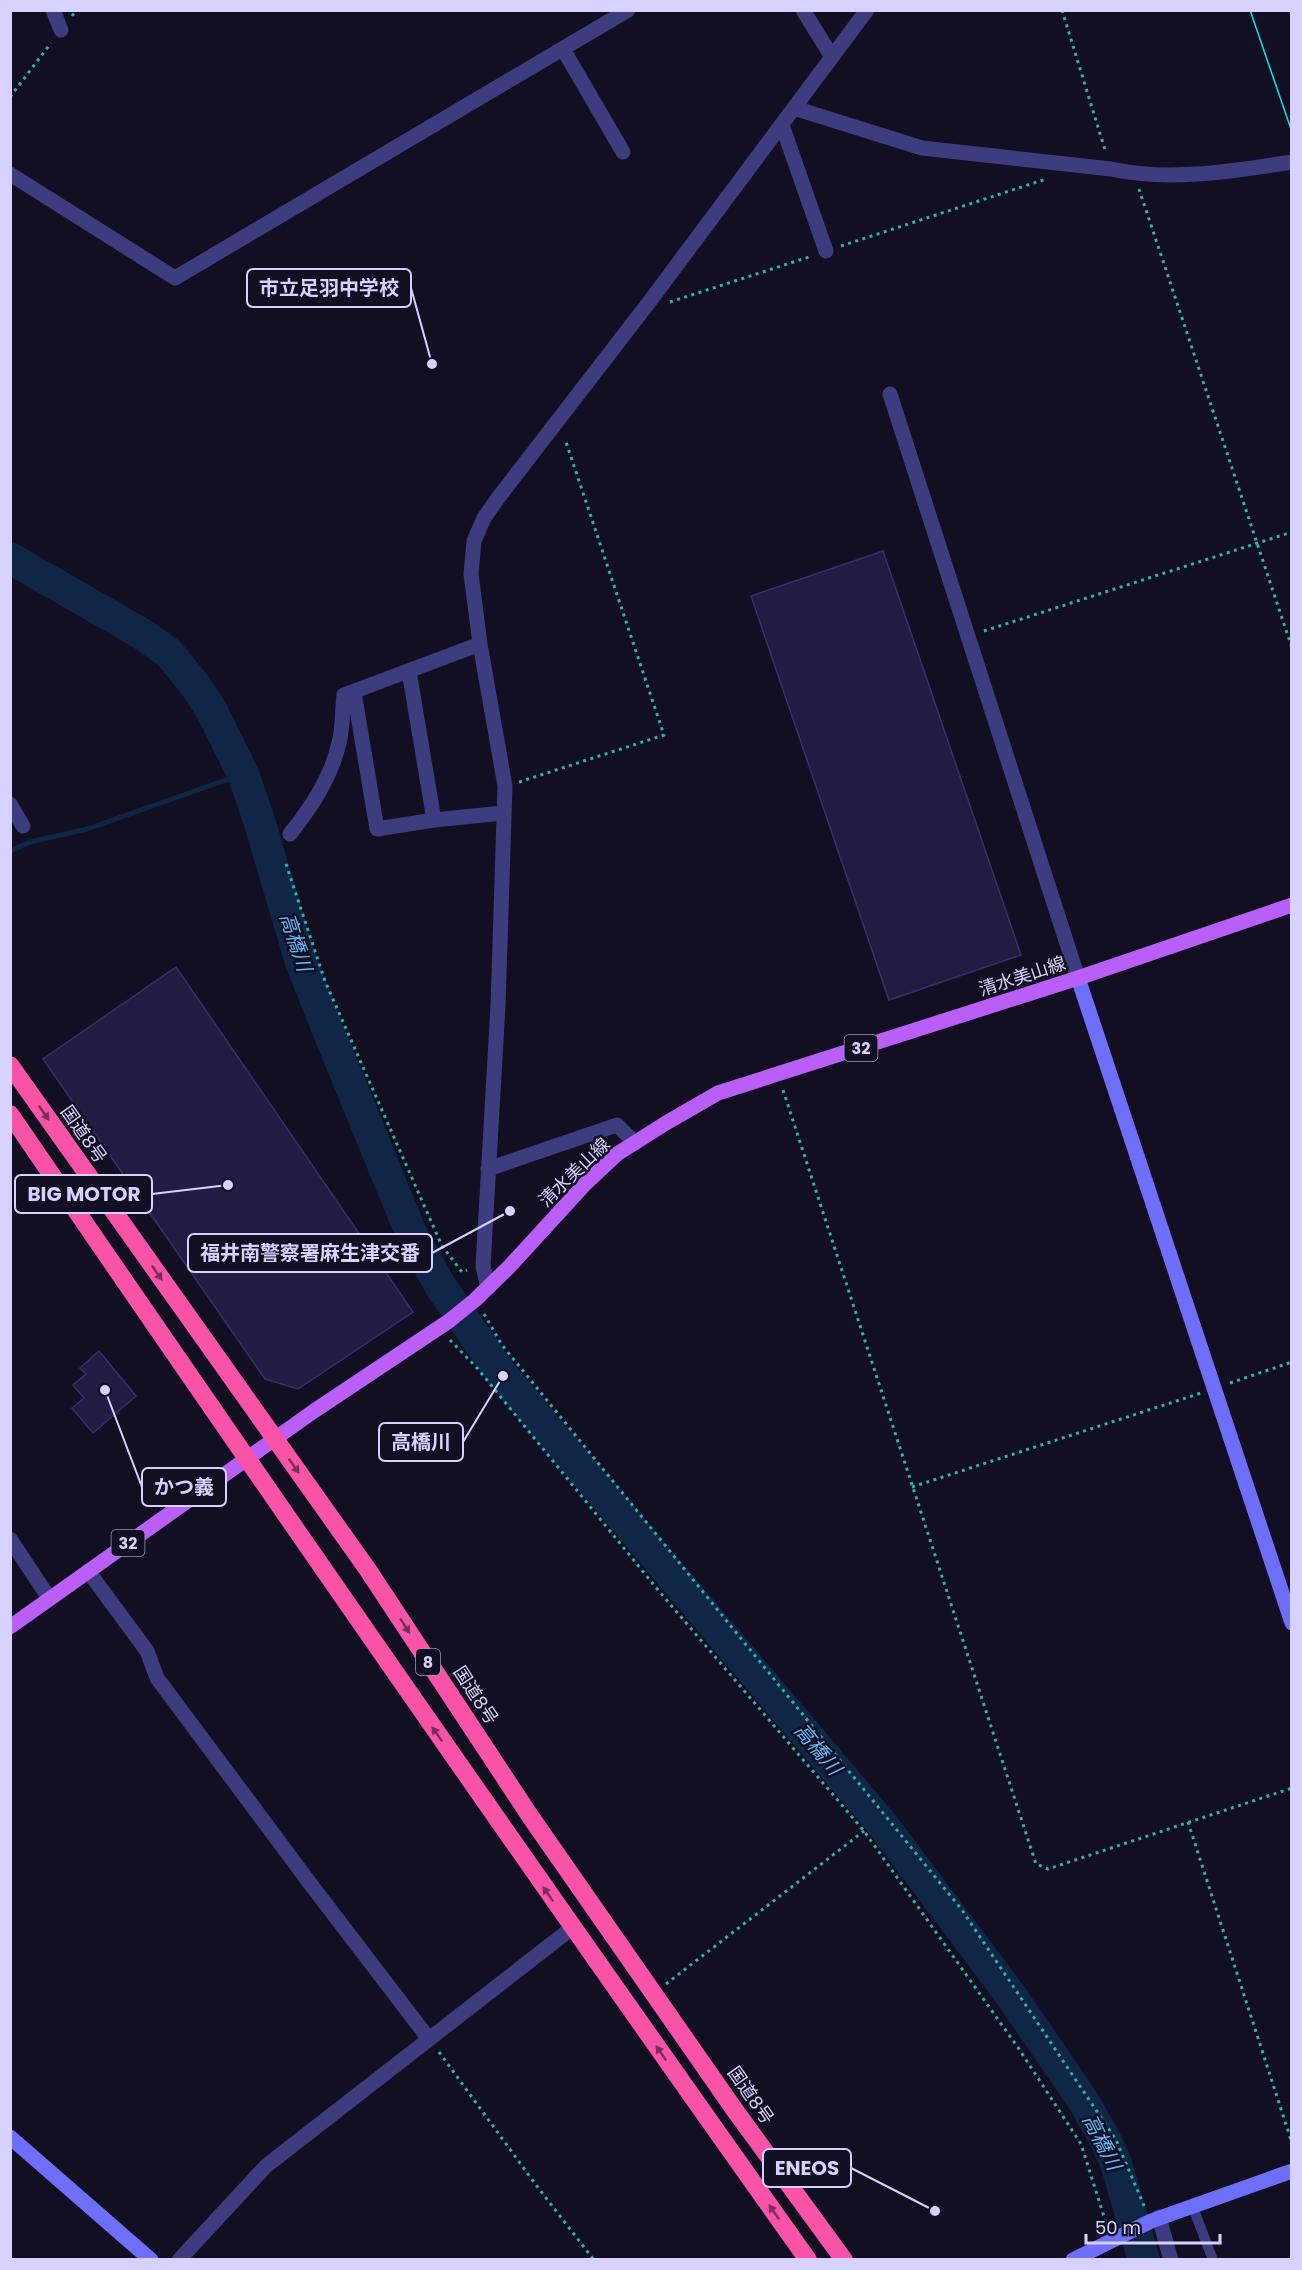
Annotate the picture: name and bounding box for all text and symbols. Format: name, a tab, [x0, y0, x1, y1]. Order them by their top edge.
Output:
callout: 市立足羽中学校	[247, 269, 411, 307]
text: 市立足羽中学校	[259, 274, 399, 302]
water label: 高橋川	[273, 909, 319, 977]
street label: 清水美山線	[975, 950, 1069, 1002]
road number: 32	[844, 1035, 878, 1061]
street label: 国道8号	[55, 1100, 113, 1168]
one-way arrow	[38, 1105, 50, 1121]
street label: 清水美山線	[533, 1132, 615, 1212]
callout: BIG MOTOR	[15, 1175, 152, 1213]
text: BIG MOTOR	[27, 1180, 141, 1208]
callout: 福井南警察署麻生津交番	[188, 1234, 432, 1272]
text: 福井南警察署麻生津交番	[200, 1239, 420, 1267]
one-way arrow	[150, 1265, 162, 1280]
callout: 高橋川	[379, 1423, 463, 1461]
text: 高橋川	[391, 1428, 451, 1456]
one-way arrow	[288, 1457, 300, 1473]
callout: かつ義	[142, 1468, 226, 1506]
text: かつ義	[154, 1473, 214, 1501]
road number: 32	[112, 1530, 144, 1556]
one-way arrow	[399, 1618, 410, 1634]
road number: 8	[416, 1649, 440, 1675]
street label: 国道8号	[448, 1661, 504, 1729]
water label: 高橋川	[788, 1717, 849, 1783]
one-way arrow	[431, 1726, 443, 1742]
one-way arrow	[542, 1886, 554, 1902]
one-way arrow	[655, 2045, 667, 2061]
street label: 国道8号	[722, 2061, 780, 2129]
water label: 高橋川	[1076, 2109, 1129, 2177]
callout: ENEOS	[763, 2149, 851, 2187]
text: ENEOS	[775, 2154, 839, 2182]
one-way arrow	[768, 2204, 780, 2220]
scale bar	[1086, 2207, 1220, 2245]
text: 50 m	[1095, 2215, 1141, 2240]

